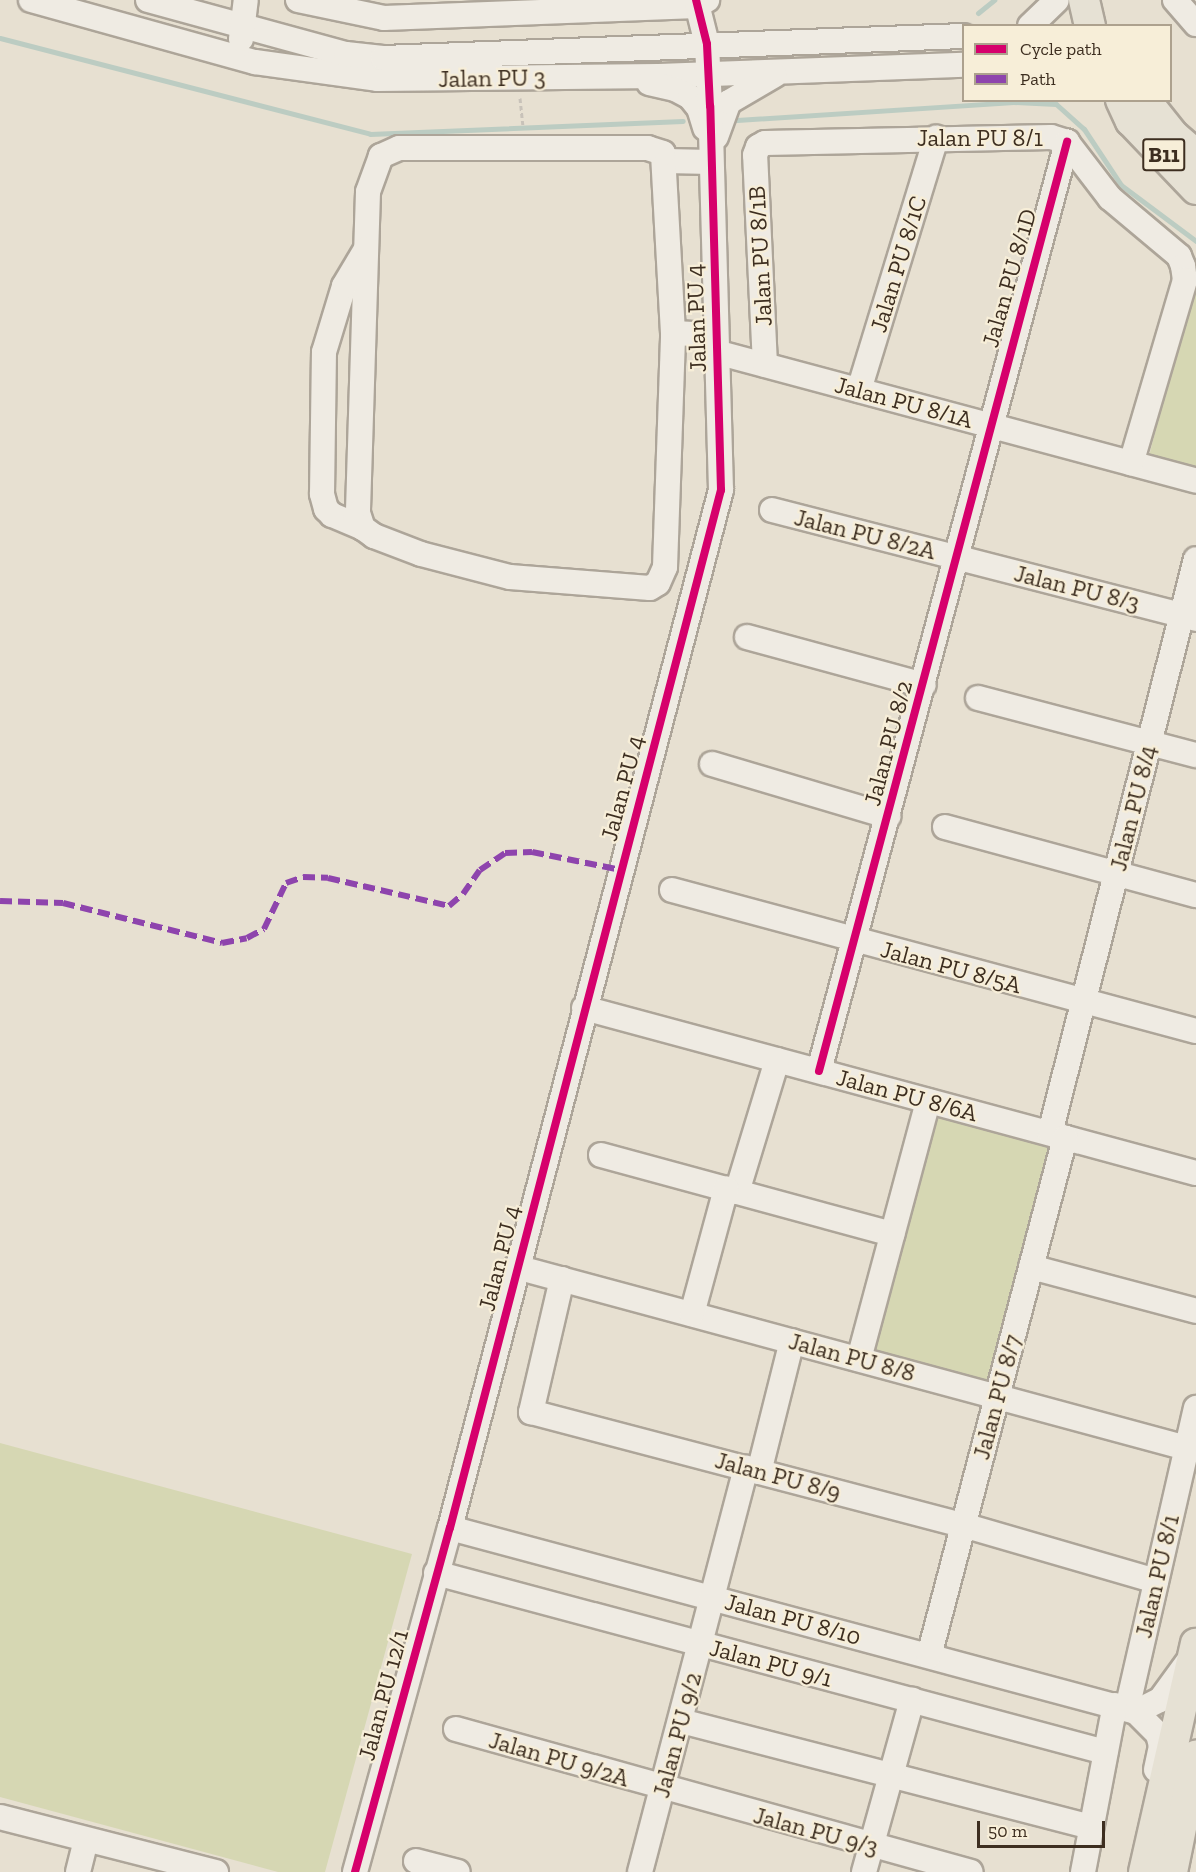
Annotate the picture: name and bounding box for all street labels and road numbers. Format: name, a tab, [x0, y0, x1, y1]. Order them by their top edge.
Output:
street label: Jalan PU 3	[438, 63, 546, 93]
street label: Jalan PU 8/1	[917, 124, 1043, 152]
road number: B11	[1142, 136, 1186, 174]
street label: Jalan PU 8/1B	[742, 185, 778, 327]
street label: Jalan PU 8/1C	[864, 192, 932, 336]
street label: Jalan PU 8/1D	[975, 205, 1043, 351]
street label: Jalan PU 4	[680, 263, 712, 373]
street label: Jalan PU 8/1A	[832, 370, 976, 434]
street label: Jalan PU 8/2A	[792, 503, 938, 565]
street label: Jalan PU 8/3	[1011, 559, 1143, 617]
street label: Jalan PU 8/2	[857, 677, 919, 809]
street label: Jalan PU 4	[594, 732, 650, 844]
street label: Jalan PU 8/4	[1104, 742, 1162, 874]
street label: Jalan PU 8/5A	[878, 934, 1024, 1000]
street label: Jalan PU 8/6A	[833, 1062, 981, 1128]
street label: Jalan PU 4	[472, 1202, 526, 1314]
street label: Jalan PU 8/8	[786, 1326, 918, 1388]
street label: Jalan PU 8/7	[967, 1332, 1027, 1462]
street label: Jalan PU 8/9	[712, 1445, 844, 1507]
street label: Jalan PU 8/1	[1129, 1511, 1185, 1641]
street label: Jalan PU 8/10	[722, 1587, 864, 1651]
street label: Jalan PU 12/1	[352, 1626, 414, 1764]
street label: Jalan PU 9/1	[707, 1633, 835, 1693]
street label: Jalan PU 9/2	[646, 1669, 708, 1801]
street label: Jalan PU 9/2A	[486, 1725, 632, 1793]
street label: Jalan PU 9/3	[751, 1801, 881, 1861]

